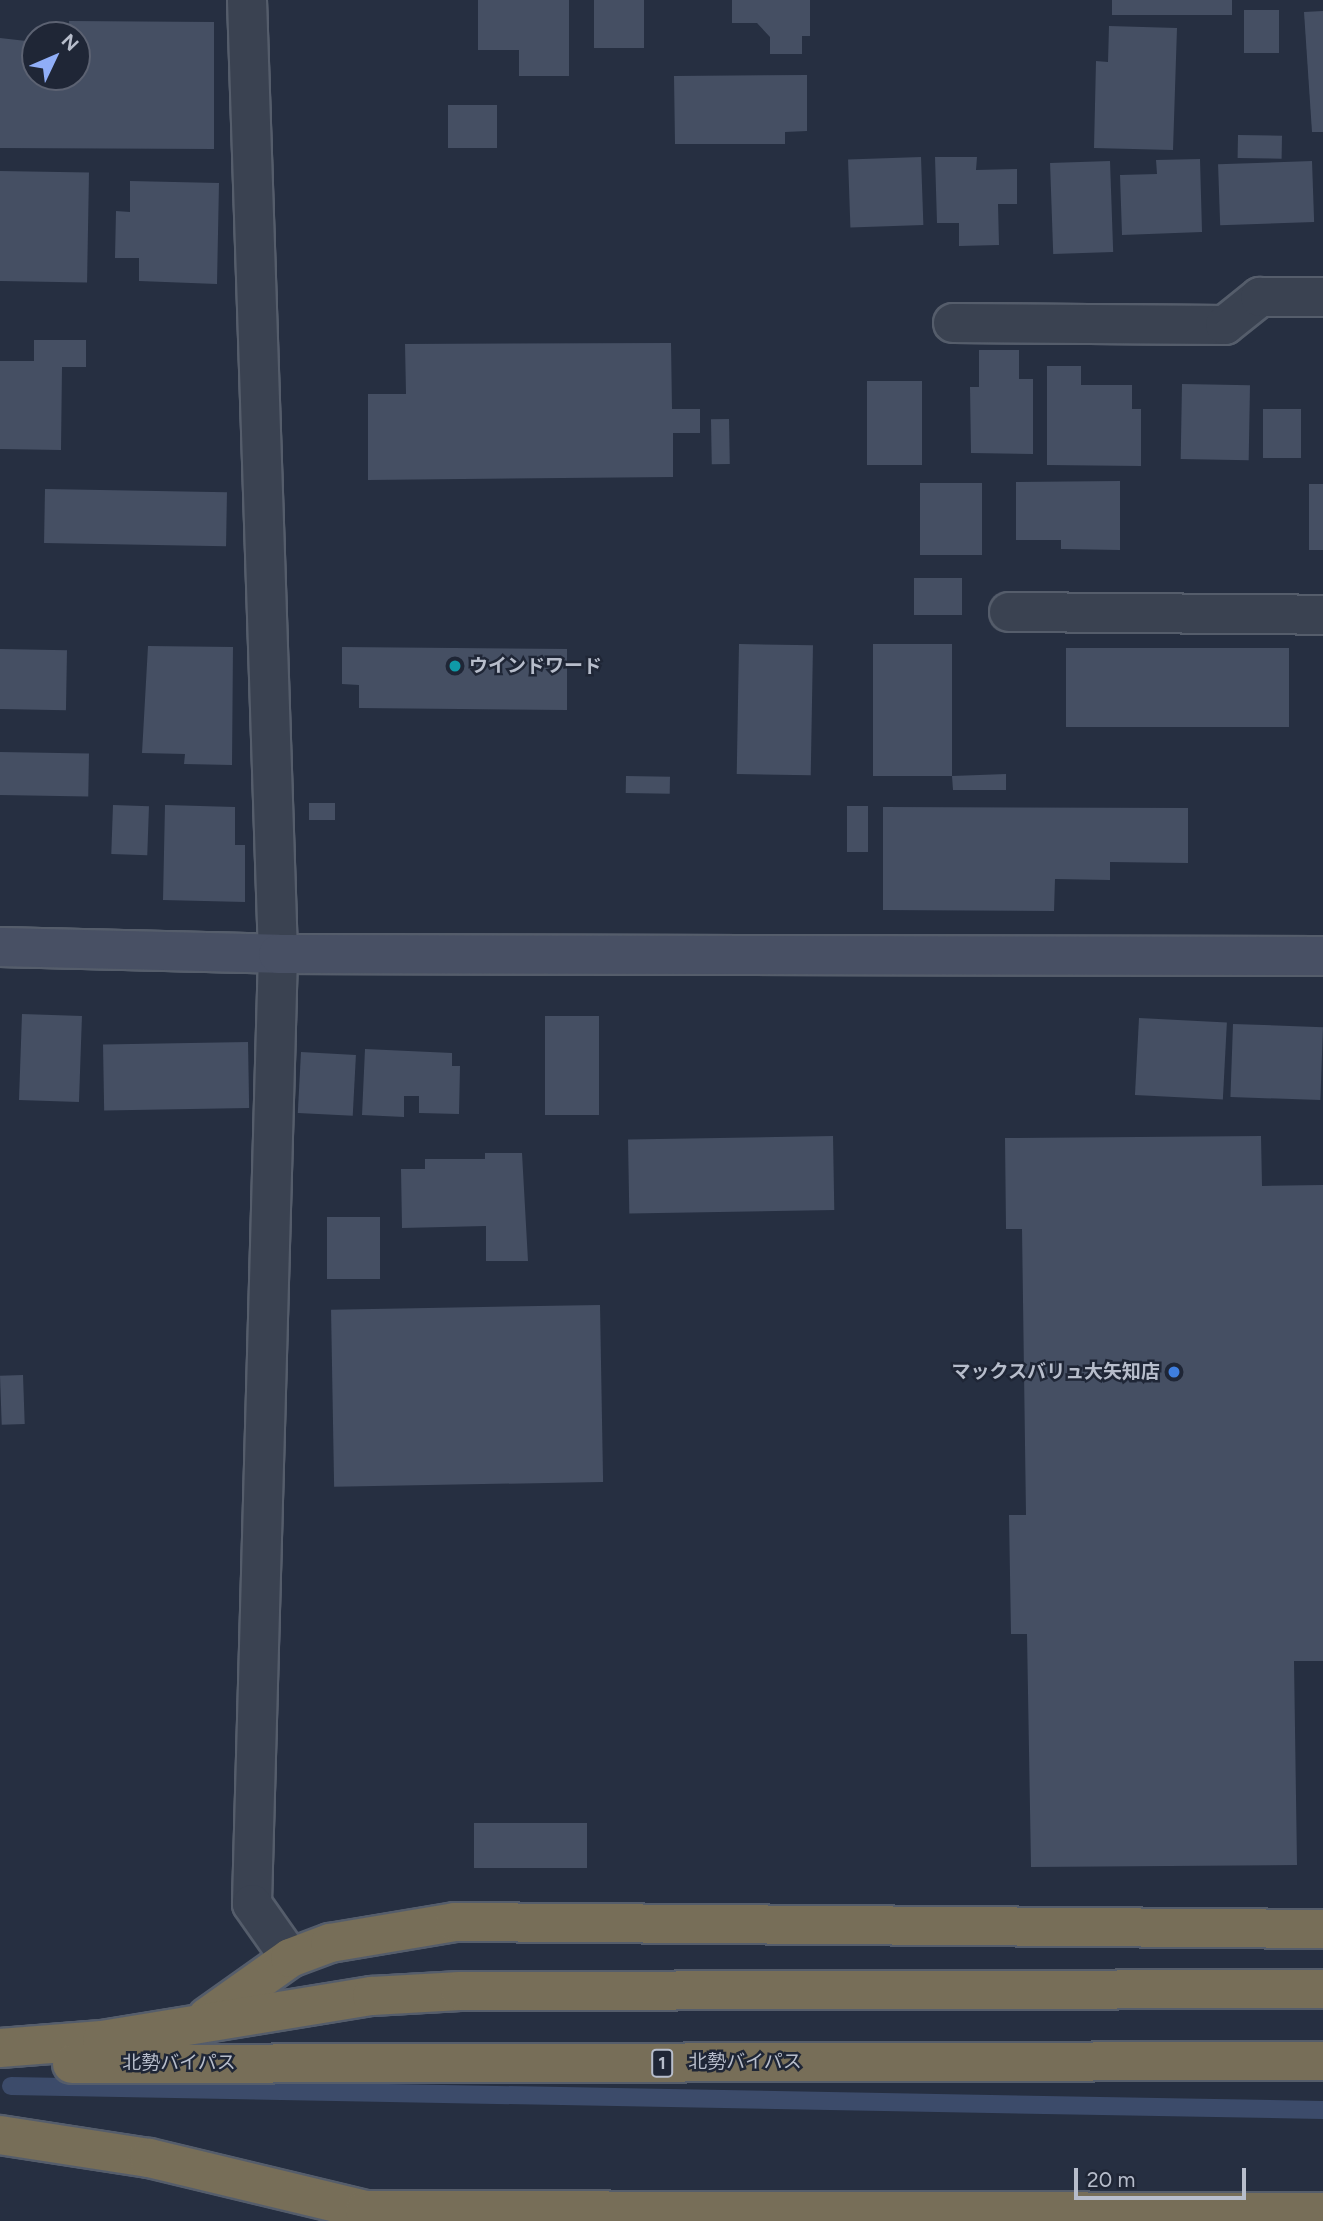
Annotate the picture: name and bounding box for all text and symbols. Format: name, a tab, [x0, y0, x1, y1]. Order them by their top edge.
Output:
north arrow	[21, 21, 91, 91]
text: N	[57, 29, 83, 56]
place label: ウインドワード	[469, 655, 602, 677]
marker: ウインドワード	[447, 658, 463, 674]
place label: マックスバリュ大矢知店	[951, 1361, 1160, 1383]
marker: マックスバリュ大矢知店	[1166, 1364, 1182, 1380]
road number: 1	[650, 2048, 674, 2078]
street label: 北勢バイパス	[688, 2051, 802, 2073]
street label: 北勢バイパス	[122, 2052, 236, 2074]
scale bar	[1078, 2154, 1250, 2198]
text: 20 m	[1087, 2167, 1135, 2192]

